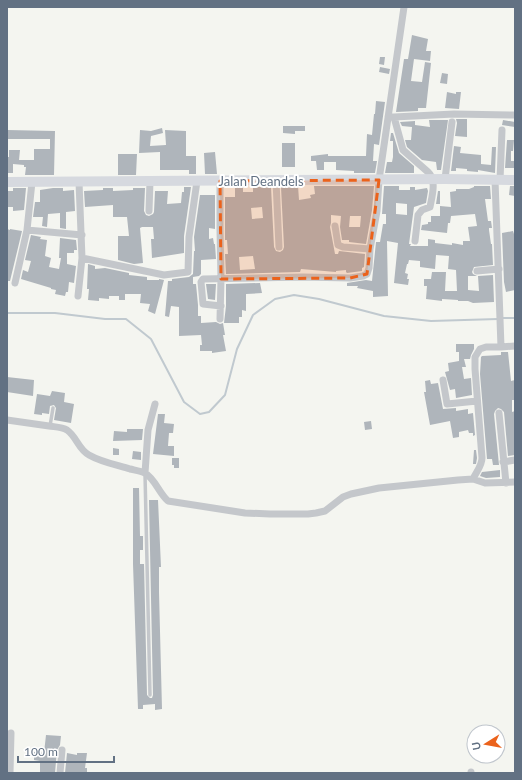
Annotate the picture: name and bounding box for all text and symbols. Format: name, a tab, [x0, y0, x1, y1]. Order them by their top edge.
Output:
street label: Jalan Deandels	[218, 173, 304, 189]
north arrow	[466, 724, 506, 764]
scale bar	[18, 738, 114, 764]
text: U	[469, 741, 483, 751]
text: 100 m	[24, 744, 58, 759]

